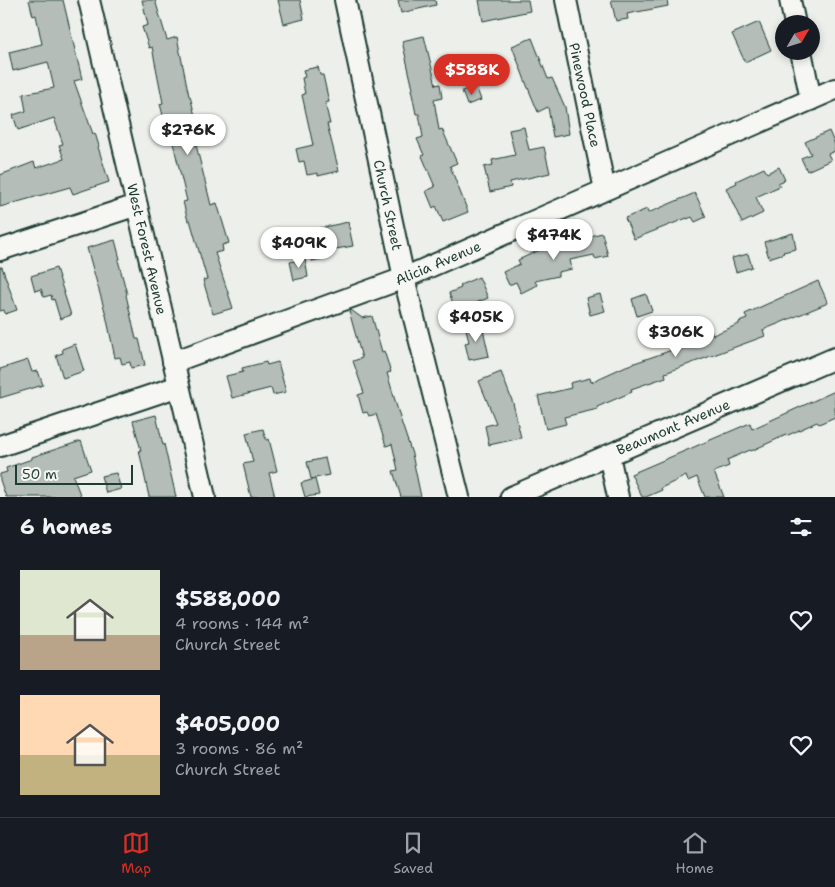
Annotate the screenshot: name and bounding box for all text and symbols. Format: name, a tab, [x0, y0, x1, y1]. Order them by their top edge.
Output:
north arrow	[775, 15, 820, 60]
map controls	[775, 15, 820, 60]
street label: Pinewood Place	[565, 41, 605, 149]
pin: $588K	[437, 54, 507, 96]
text: $588K	[445, 59, 499, 80]
pin: $276K	[153, 114, 223, 156]
text: $276K	[161, 119, 215, 140]
street label: Church Street	[370, 158, 406, 252]
street label: West Forest Avenue	[123, 182, 171, 317]
pin: $474K	[519, 218, 589, 261]
text: $474K	[527, 224, 581, 245]
pin: $409K	[264, 226, 334, 269]
text: $409K	[271, 232, 327, 253]
street label: Alicia Avenue	[392, 237, 484, 289]
pin: $405K	[441, 300, 511, 343]
text: $405K	[449, 306, 503, 327]
pin: $306K	[641, 316, 711, 358]
text: $306K	[648, 321, 704, 342]
street label: Beaumont Avenue	[613, 395, 733, 459]
scale bar	[15, 462, 132, 485]
text: 50 m	[22, 465, 57, 483]
text: 6 homes	[20, 513, 112, 541]
icon: filters	[787, 513, 815, 541]
text: $588,000	[175, 585, 281, 613]
icon: home	[60, 590, 120, 650]
icon: heart	[787, 606, 815, 634]
text: 4 rooms · 144 m²	[175, 613, 309, 634]
text: Church Street	[175, 634, 280, 655]
text: $405,000	[175, 710, 280, 738]
icon: home	[60, 715, 120, 775]
icon: heart	[787, 731, 815, 759]
text: 3 rooms · 86 m²	[175, 738, 303, 759]
text: Church Street	[175, 759, 280, 780]
tab: Map	[121, 829, 151, 877]
tab: Saved	[393, 829, 433, 877]
tab: Home	[675, 829, 714, 877]

